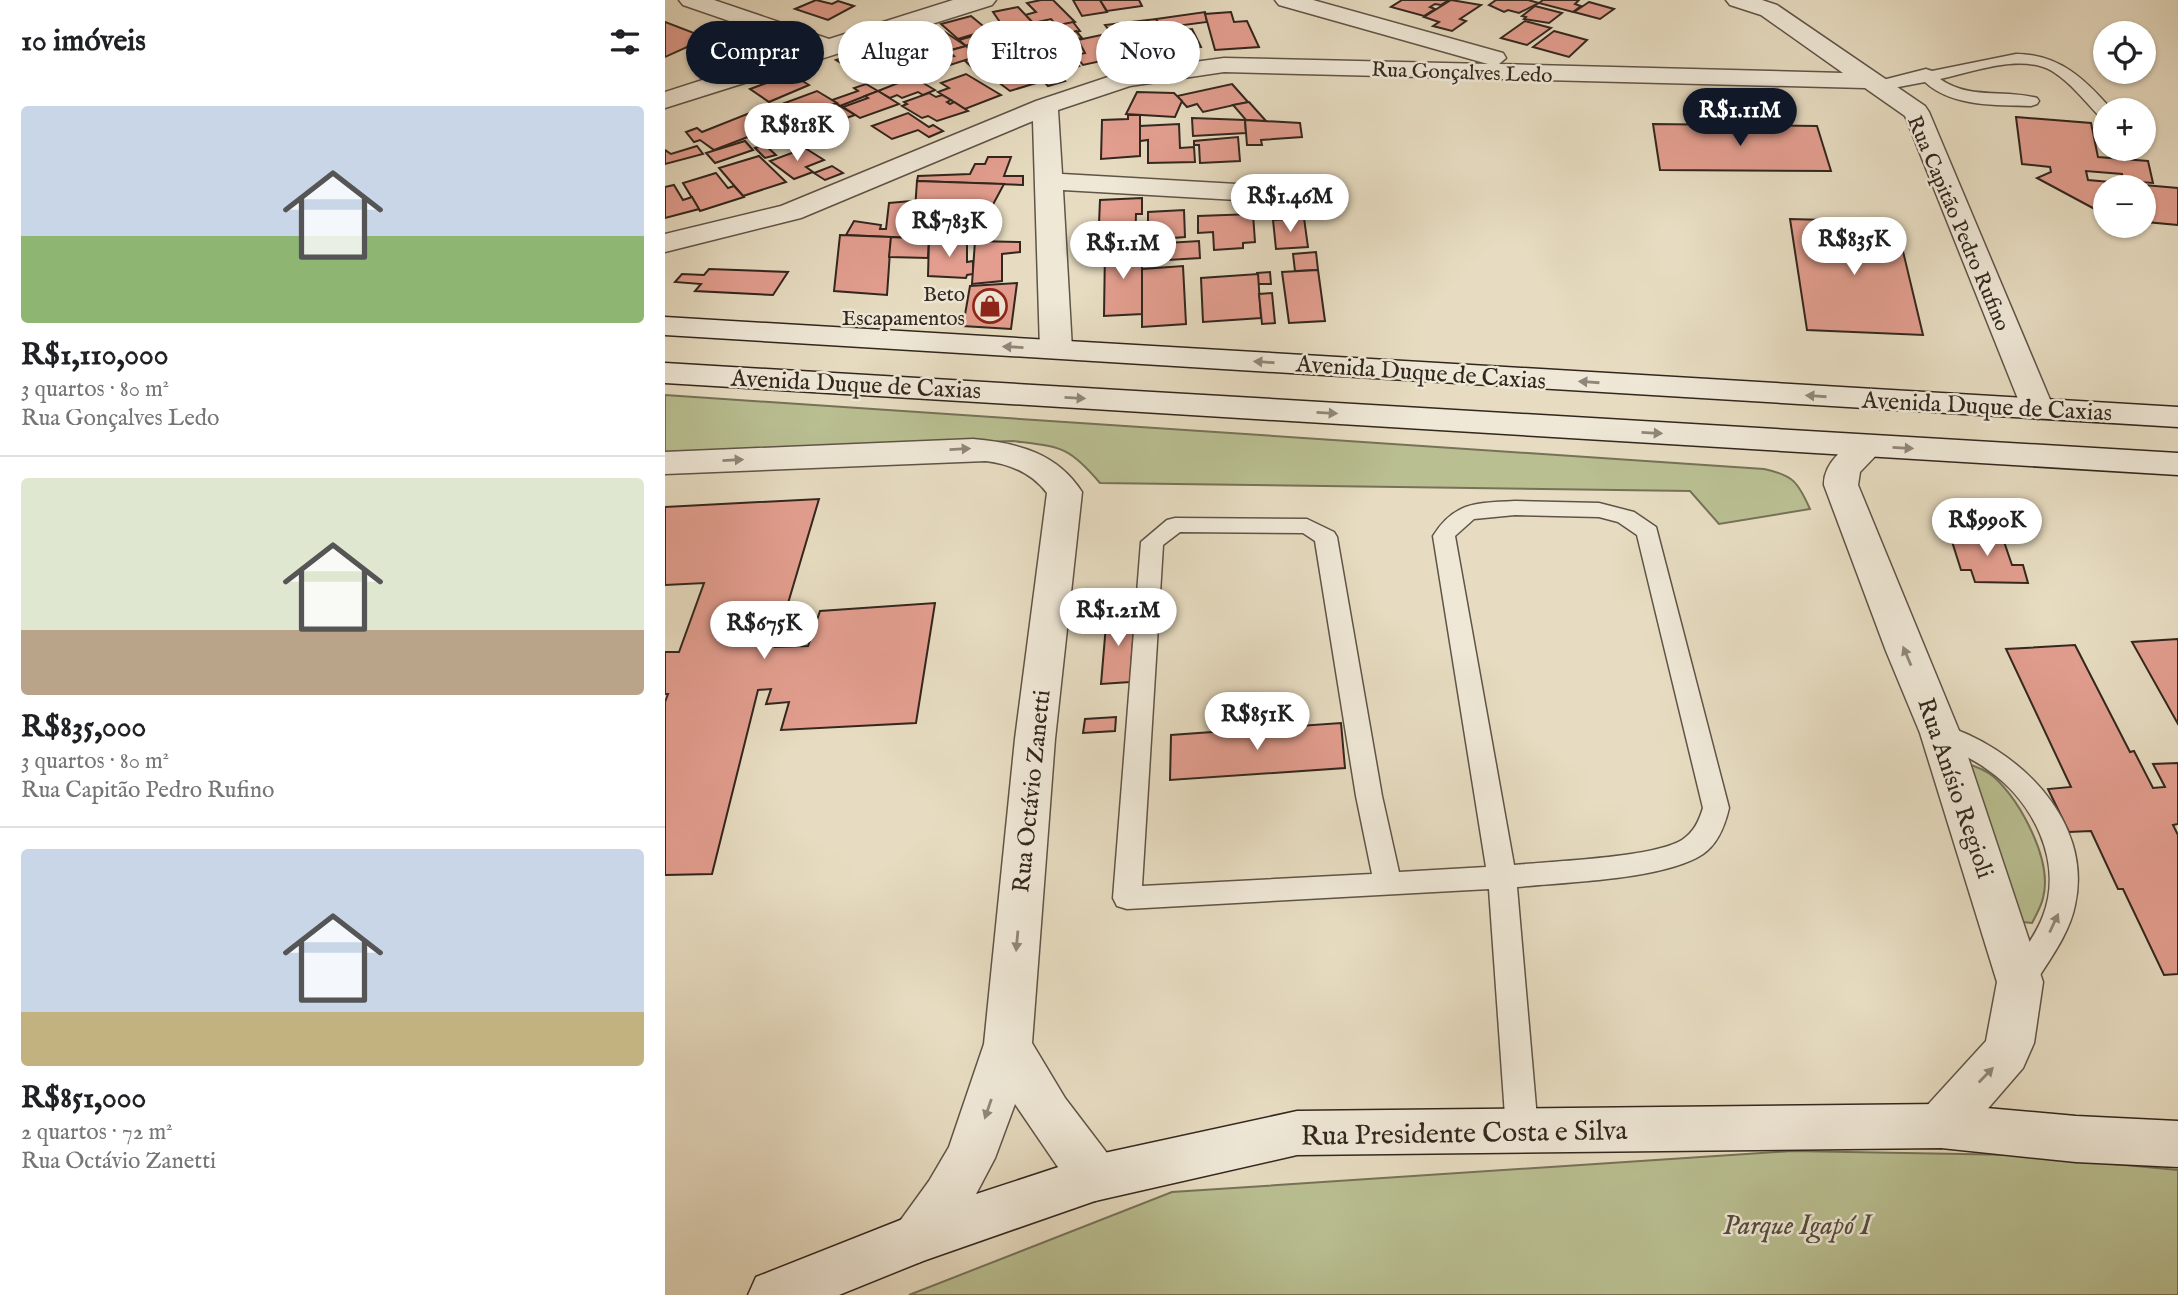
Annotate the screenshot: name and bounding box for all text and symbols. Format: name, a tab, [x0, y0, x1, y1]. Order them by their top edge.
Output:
chip: Comprar	[686, 21, 824, 84]
chip: Alugar	[838, 21, 953, 84]
chip: Filtros	[967, 21, 1082, 84]
chip: Novo	[1096, 21, 1200, 84]
map controls	[2093, 21, 2156, 238]
button: locate	[2093, 21, 2156, 84]
text: 10 imóveis	[21, 23, 146, 61]
icon: filters	[606, 23, 644, 61]
street label: Rua Gonçalves Ledo	[1371, 57, 1553, 90]
pin: R$1.11M	[1675, 88, 1805, 148]
text: R$1.11M	[1699, 96, 1781, 125]
button: +	[2093, 98, 2156, 161]
pin: R$818K	[740, 104, 854, 163]
text: R$818K	[760, 111, 834, 140]
street label: Rua Capitão Pedro Rufino	[1900, 112, 2015, 335]
icon: home	[270, 152, 396, 278]
pin: R$1.46M	[1225, 174, 1355, 234]
button: −	[2093, 175, 2156, 238]
text: R$1.46M	[1247, 182, 1333, 211]
pin: R$783K	[892, 200, 1006, 259]
text: R$783K	[911, 207, 987, 236]
pin: R$835K	[1797, 218, 1911, 277]
pin: R$1.1M	[1066, 222, 1180, 281]
text: R$835K	[1818, 225, 1890, 254]
text: R$1.1M	[1086, 229, 1160, 258]
place label: Beto Escapamentos	[842, 282, 965, 333]
shop icon: Beto Escapamentos	[971, 287, 1009, 325]
text: R$1,110,000	[21, 337, 169, 375]
one-way arrow	[1002, 341, 1024, 352]
street label: Avenida Duque de Caxias	[1294, 349, 1547, 398]
one-way arrow	[1253, 356, 1275, 367]
street label: Avenida Duque de Caxias	[729, 363, 982, 408]
text: 3 quartos · 80 m²	[21, 375, 169, 404]
one-way arrow	[1578, 376, 1600, 387]
street label: Avenida Duque de Caxias	[1860, 385, 2113, 430]
one-way arrow	[1805, 390, 1827, 401]
one-way arrow	[1065, 392, 1087, 403]
text: Rua Gonçalves Ledo	[21, 404, 219, 433]
one-way arrow	[1316, 408, 1338, 419]
one-way arrow	[1641, 428, 1663, 439]
one-way arrow	[1893, 443, 1915, 454]
one-way arrow	[950, 444, 972, 455]
one-way arrow	[722, 455, 744, 466]
pin: R$990K	[1930, 498, 2044, 558]
text: R$990K	[1948, 506, 2026, 535]
icon: home	[270, 524, 396, 650]
pin: R$1.21M	[1053, 588, 1183, 648]
text: R$1.21M	[1076, 596, 1160, 625]
pin: R$675K	[707, 602, 821, 661]
text: R$675K	[726, 609, 802, 638]
one-way arrow	[1901, 646, 1913, 666]
street label: Rua Octávio Zanetti	[1006, 688, 1059, 894]
pin: R$851K	[1200, 692, 1314, 752]
street label: Rua Anísio Regioli	[1909, 694, 2000, 883]
text: R$851K	[1221, 700, 1293, 729]
text: R$835,000	[21, 709, 146, 747]
text: 3 quartos · 80 m²	[21, 747, 169, 776]
text: Rua Capitão Pedro Rufino	[21, 776, 274, 805]
icon: home	[270, 895, 396, 1021]
one-way arrow	[2049, 912, 2060, 933]
one-way arrow	[1011, 930, 1022, 952]
one-way arrow	[1977, 1067, 1994, 1084]
text: R$851,000	[21, 1080, 146, 1118]
one-way arrow	[982, 1099, 993, 1120]
street label: Rua Presidente Costa e Silva	[1300, 1114, 1629, 1155]
text: 2 quartos · 72 m²	[21, 1118, 173, 1147]
text: Rua Octávio Zanetti	[21, 1147, 216, 1176]
park label: Parque Igapó I	[1723, 1209, 1874, 1244]

